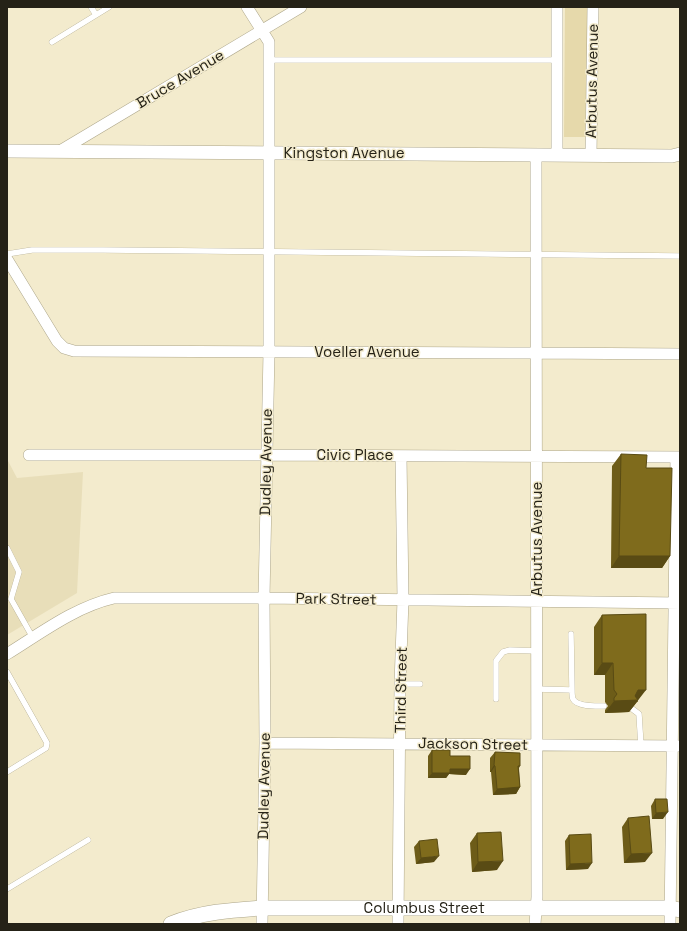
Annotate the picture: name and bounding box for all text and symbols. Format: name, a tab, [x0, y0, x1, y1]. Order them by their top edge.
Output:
street label: Arbutus Avenue	[581, 23, 602, 138]
street label: Bruce Avenue	[132, 45, 227, 112]
street label: Kingston Avenue	[283, 143, 405, 162]
street label: Voeller Avenue	[314, 342, 420, 361]
street label: Dudley Avenue	[255, 408, 276, 516]
street label: Civic Place	[317, 445, 394, 464]
street label: Arbutus Avenue	[527, 482, 546, 596]
street label: Park Street	[295, 588, 377, 609]
street label: Third Street	[390, 647, 411, 733]
street label: Dudley Avenue	[253, 732, 274, 840]
street label: Jackson Street	[418, 733, 528, 754]
street label: Columbus Street	[364, 898, 485, 917]

